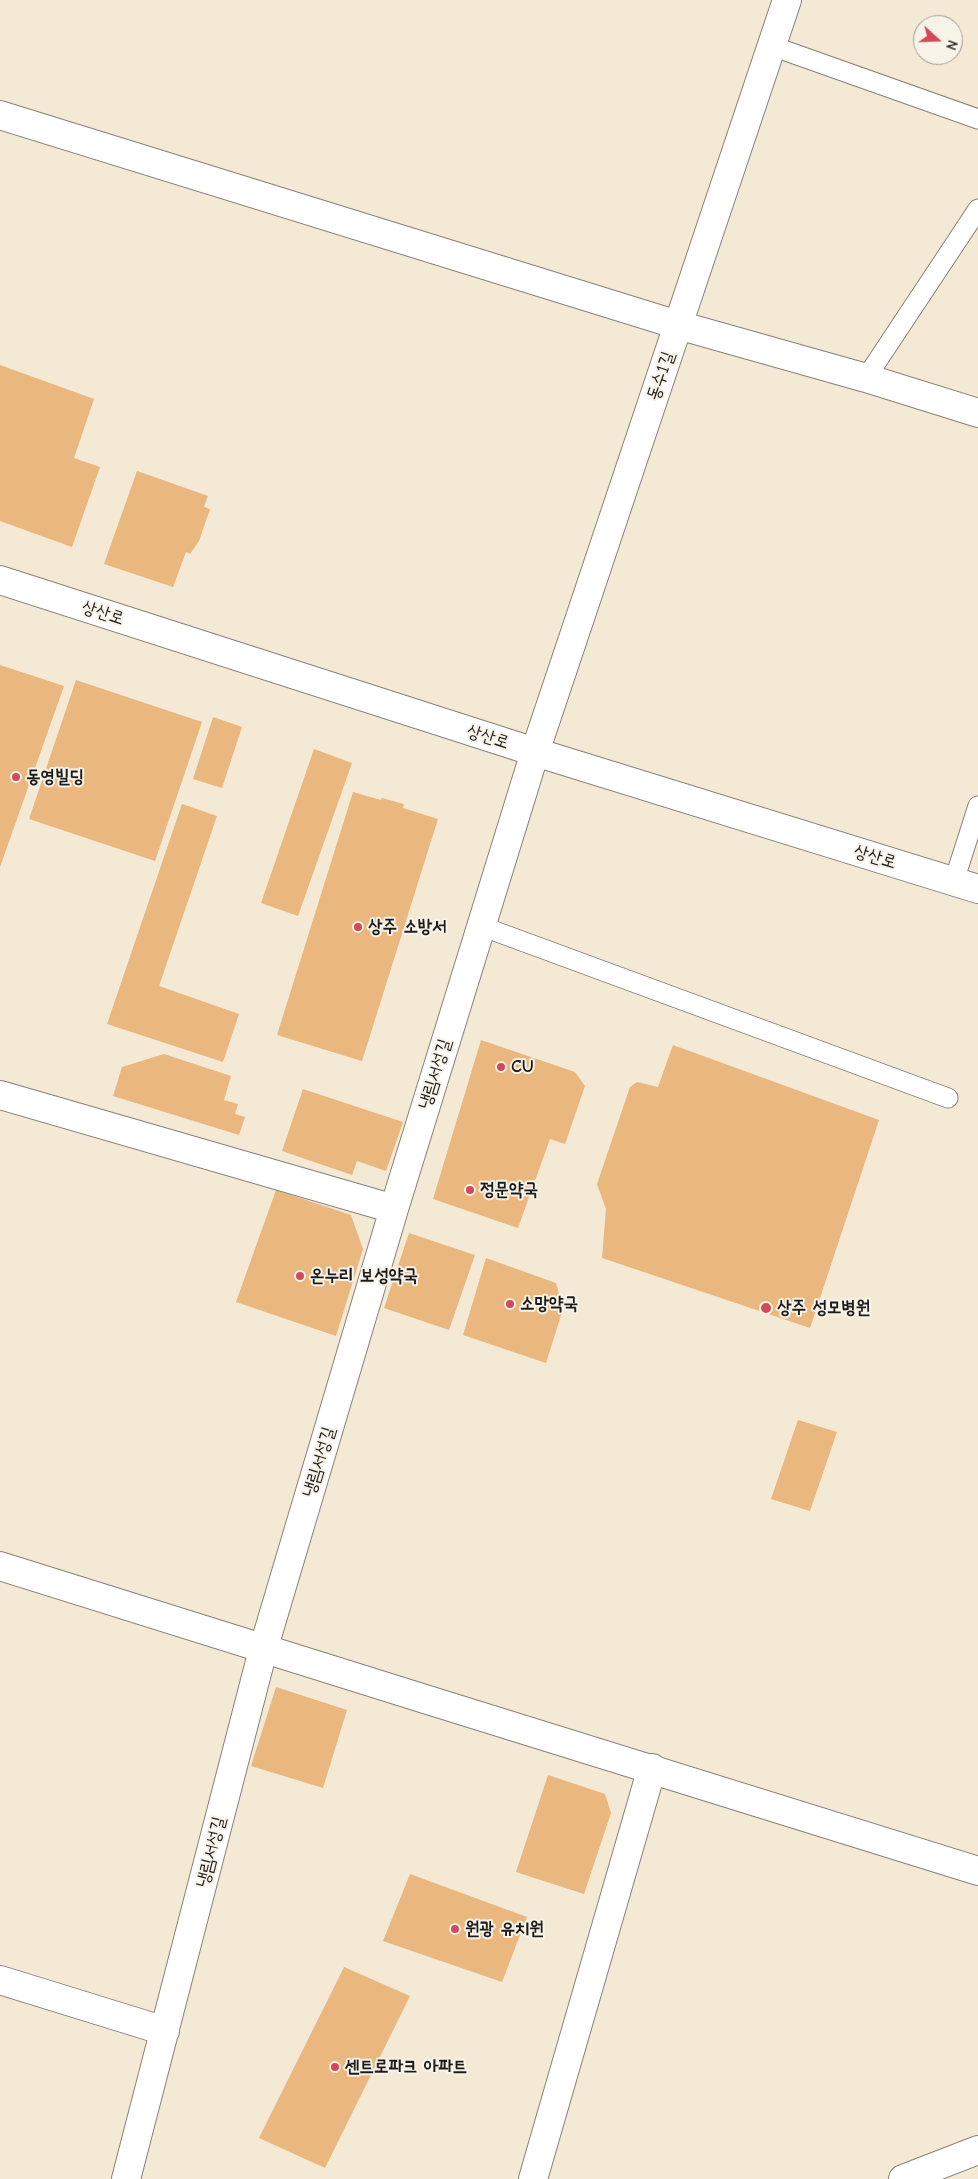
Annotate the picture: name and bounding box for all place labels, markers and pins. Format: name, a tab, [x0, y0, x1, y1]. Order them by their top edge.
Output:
place label: 동영빌딩	[26, 766, 84, 788]
marker: 동영빌딩	[10, 771, 22, 783]
place label: 상주 소방서	[368, 916, 447, 938]
marker: 상주 소방서	[352, 921, 364, 933]
place label: CU	[511, 1056, 534, 1078]
marker: CU	[495, 1061, 507, 1073]
place label: 정문약국	[480, 1179, 538, 1201]
marker: 정문약국	[464, 1184, 476, 1196]
place label: 온누리 보성약국	[310, 1265, 418, 1287]
marker: 온누리 보성약국	[294, 1270, 306, 1282]
place label: 소망약국	[520, 1293, 578, 1315]
place label: 상주 성모병원	[777, 1297, 870, 1319]
marker: 소망약국	[504, 1298, 516, 1310]
marker: 상주 성모병원	[759, 1301, 773, 1315]
place label: 원광 유치원	[465, 1918, 544, 1940]
marker: 원광 유치원	[449, 1923, 461, 1935]
place label: 센트로파크 아파트	[345, 2056, 467, 2078]
marker: 센트로파크 아파트	[329, 2061, 341, 2073]

